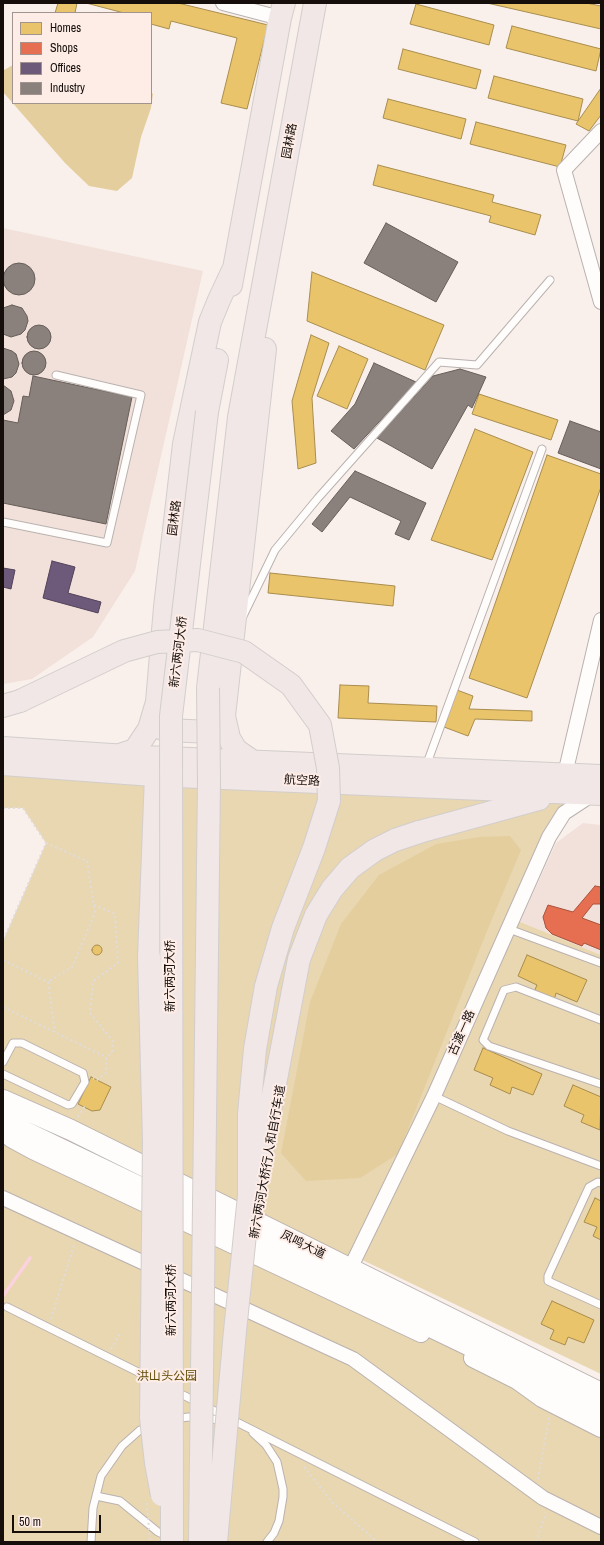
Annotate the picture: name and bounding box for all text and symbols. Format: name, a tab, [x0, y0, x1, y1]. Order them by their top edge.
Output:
legend	[12, 12, 152, 104]
text: Homes	[50, 20, 81, 36]
text: Shops	[50, 40, 78, 56]
text: Offices	[50, 60, 81, 76]
text: Industry	[50, 80, 85, 96]
street label: 园林路	[280, 122, 300, 160]
street label: 园林路	[166, 499, 184, 537]
street label: 新六两河大桥	[167, 615, 191, 689]
street label: 航空路	[284, 773, 320, 789]
street label: 新六两河大桥	[164, 940, 178, 1012]
street label: 古渡一路	[446, 1008, 478, 1058]
street label: 新六两河大桥行人和自行车道	[247, 1084, 289, 1240]
street label: 凤鸣大道	[278, 1228, 328, 1262]
street label: 新六两河大桥	[165, 1264, 179, 1336]
park label: 洪山头公园	[137, 1370, 197, 1384]
scale bar	[14, 1507, 103, 1533]
text: 50 m	[19, 1514, 41, 1530]

